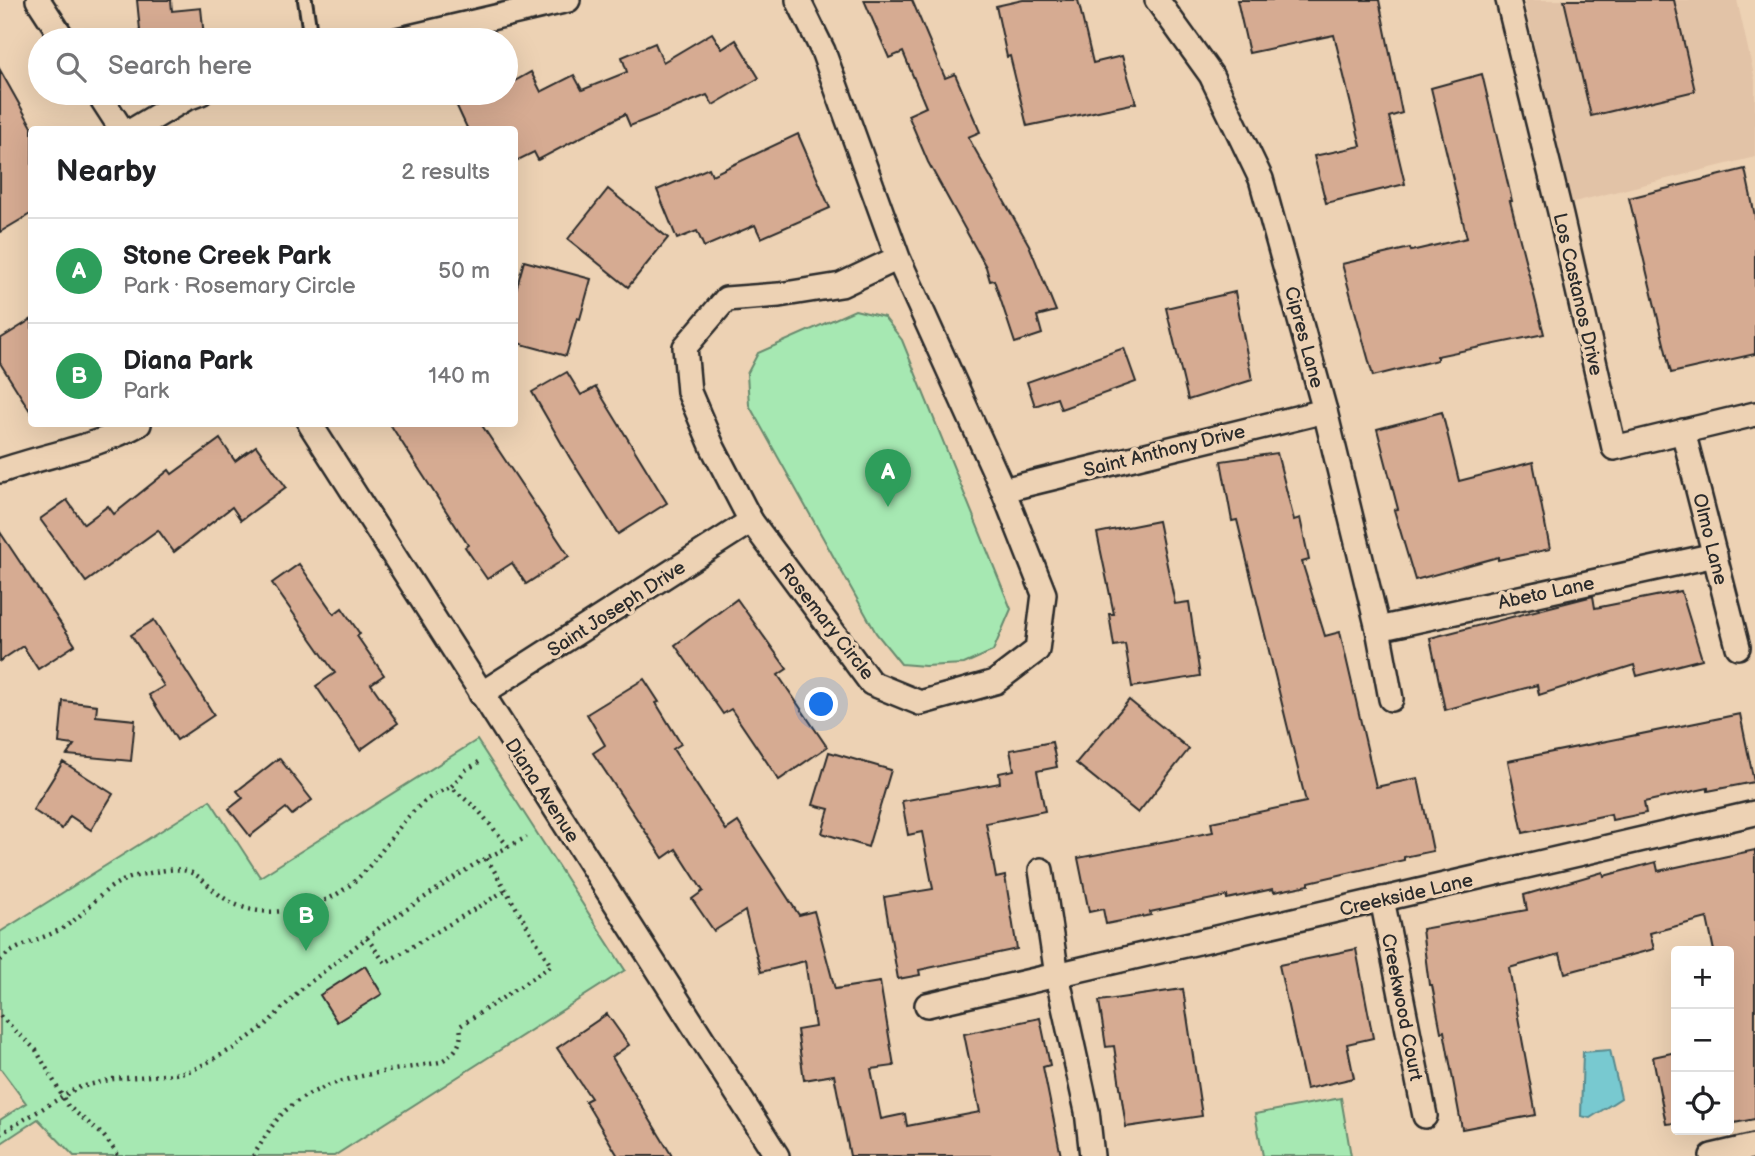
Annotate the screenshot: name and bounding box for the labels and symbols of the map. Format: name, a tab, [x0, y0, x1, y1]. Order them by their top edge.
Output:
street label: Los Castanos Drive	[1548, 211, 1607, 378]
street label: Cipres Lane	[1279, 284, 1328, 391]
street label: Saint Anthony Drive	[1081, 420, 1248, 483]
pin: A	[865, 449, 911, 507]
street label: Olmo Lane	[1687, 491, 1732, 587]
street label: Saint Joseph Drive	[544, 556, 690, 662]
street label: Rosemary Circle	[773, 559, 878, 685]
street label: Abeto Lane	[1496, 572, 1597, 615]
your location	[804, 687, 838, 721]
street label: Diana Avenue	[500, 734, 584, 847]
street label: Creekside Lane	[1337, 869, 1475, 922]
pin: B	[283, 893, 329, 951]
street label: Creekwood Court	[1376, 932, 1427, 1083]

